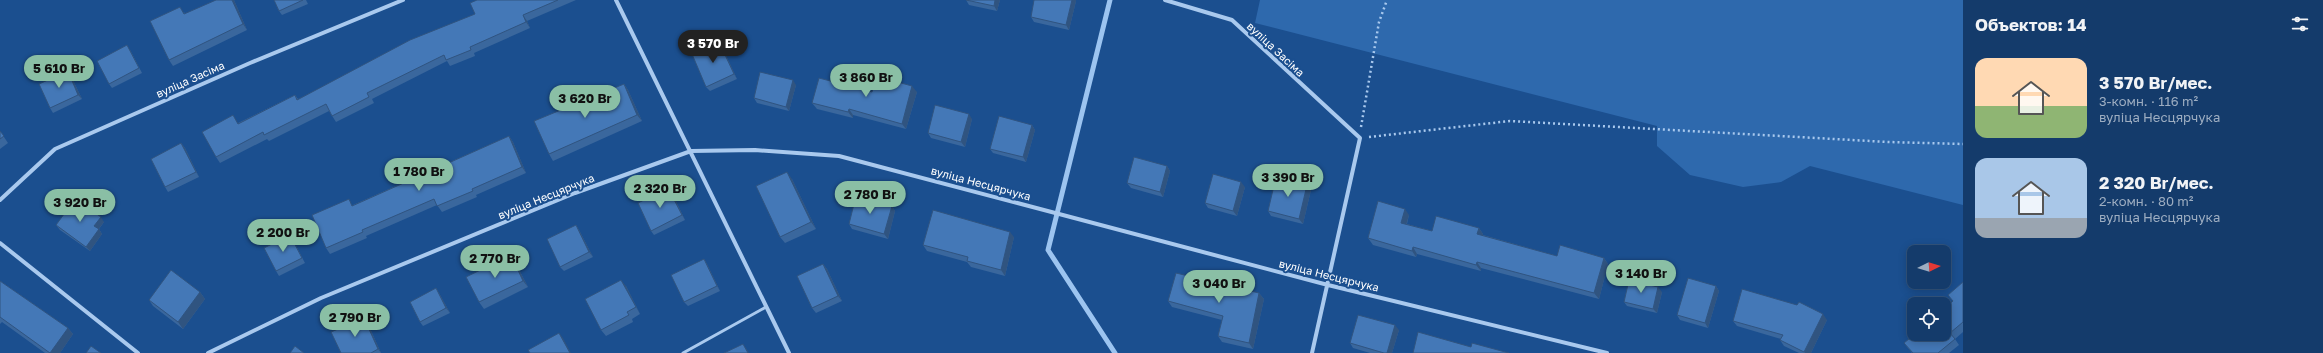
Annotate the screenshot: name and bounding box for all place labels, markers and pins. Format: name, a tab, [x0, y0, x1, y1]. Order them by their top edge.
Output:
pin: 3 570 Br	[672, 30, 754, 64]
pin: 5 610 Br	[18, 55, 100, 89]
pin: 3 860 Br	[825, 64, 907, 98]
pin: 3 620 Br	[544, 85, 626, 119]
pin: 1 780 Br	[378, 158, 460, 192]
pin: 3 390 Br	[1247, 164, 1329, 198]
pin: 2 320 Br	[619, 175, 701, 209]
pin: 2 780 Br	[829, 181, 911, 215]
pin: 3 920 Br	[39, 189, 121, 223]
pin: 2 200 Br	[242, 219, 324, 253]
pin: 2 770 Br	[454, 245, 536, 279]
pin: 3 140 Br	[1600, 260, 1682, 294]
pin: 3 040 Br	[1178, 270, 1260, 304]
pin: 2 790 Br	[314, 304, 396, 338]

